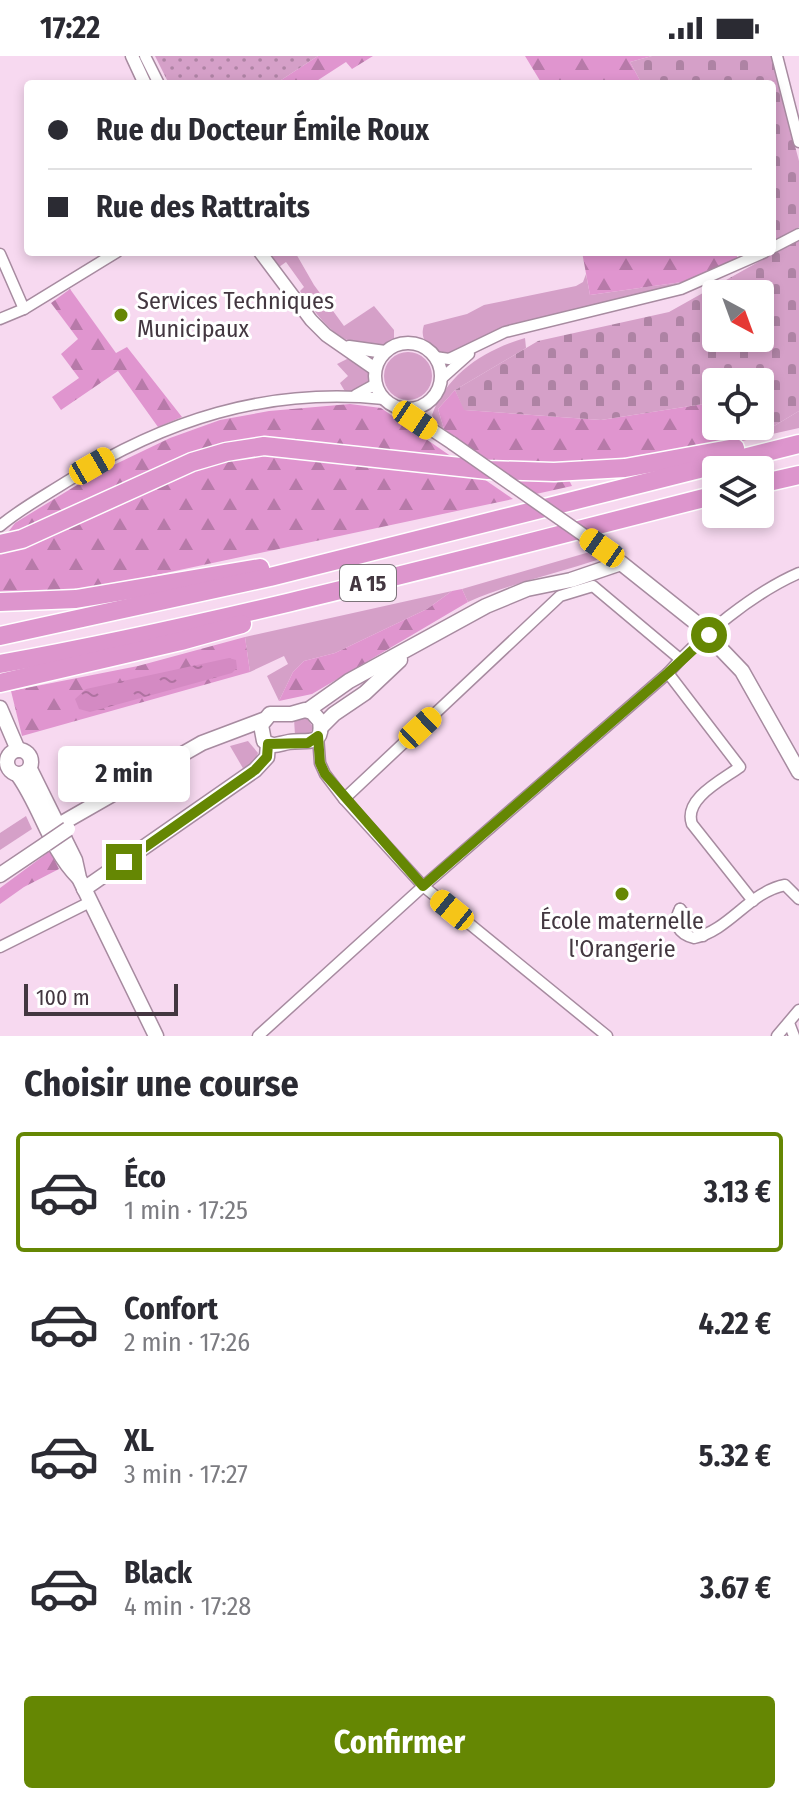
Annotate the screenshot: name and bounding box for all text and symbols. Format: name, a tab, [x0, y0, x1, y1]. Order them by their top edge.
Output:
text: 17:22	[40, 10, 100, 46]
text: Rue du Docteur Émile Roux	[96, 112, 429, 148]
text: Rue des Rattraits	[96, 189, 310, 225]
north arrow	[702, 280, 774, 352]
map controls	[702, 280, 774, 528]
place label: Services Techniques Municipaux	[137, 287, 334, 343]
marker: Services Techniques Municipaux	[112, 306, 130, 324]
button: locate	[702, 368, 774, 440]
car	[388, 397, 442, 443]
car	[65, 444, 119, 488]
button: layers	[702, 456, 774, 528]
car	[575, 524, 629, 572]
road number: A 15	[340, 565, 396, 601]
route start	[691, 617, 727, 653]
car	[394, 703, 446, 753]
callout: 2 min	[58, 746, 190, 802]
text: 2 min	[95, 758, 153, 789]
route end	[106, 844, 142, 880]
marker: École maternelle l'Orangerie	[613, 885, 631, 903]
car	[426, 886, 478, 934]
place label: École maternelle l'Orangerie	[540, 906, 704, 963]
scale bar	[24, 980, 178, 1016]
text: 100 m	[36, 984, 90, 1011]
text: Choisir une course	[24, 1062, 299, 1106]
icon: car	[28, 1156, 100, 1228]
text: Éco	[124, 1159, 166, 1195]
text: 3.13 €	[704, 1174, 771, 1210]
text: 1 min · 17:25	[124, 1195, 248, 1226]
icon: car	[28, 1288, 100, 1360]
text: Confort	[124, 1291, 218, 1327]
text: 4.22 €	[699, 1306, 771, 1342]
text: 2 min · 17:26	[124, 1327, 250, 1358]
icon: car	[28, 1420, 100, 1492]
text: XL	[124, 1423, 154, 1459]
text: 5.32 €	[699, 1438, 771, 1474]
text: 3 min · 17:27	[124, 1459, 248, 1490]
icon: car	[28, 1552, 100, 1624]
text: Black	[124, 1555, 192, 1591]
text: 3.67 €	[700, 1570, 771, 1606]
text: 4 min · 17:28	[124, 1591, 251, 1622]
button: Confirmer	[24, 1696, 775, 1788]

